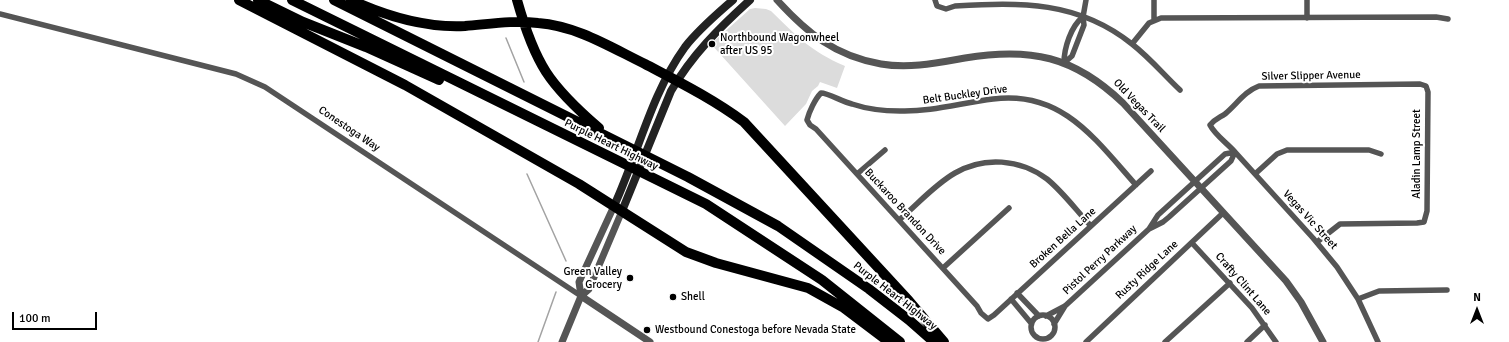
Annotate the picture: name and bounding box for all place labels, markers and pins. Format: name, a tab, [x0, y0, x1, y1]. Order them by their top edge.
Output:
place label: Northbound Wagonwheel after US 95	[720, 31, 839, 57]
marker: Northbound Wagonwheel after US 95	[707, 39, 717, 49]
place label: Green Valley Grocery	[563, 265, 622, 291]
marker: Green Valley Grocery	[625, 273, 635, 283]
place label: Shell	[681, 290, 705, 304]
marker: Shell	[668, 292, 678, 302]
place label: Westbound Conestoga before Nevada State	[655, 323, 856, 337]
marker: Westbound Conestoga before Nevada State	[642, 325, 652, 335]

